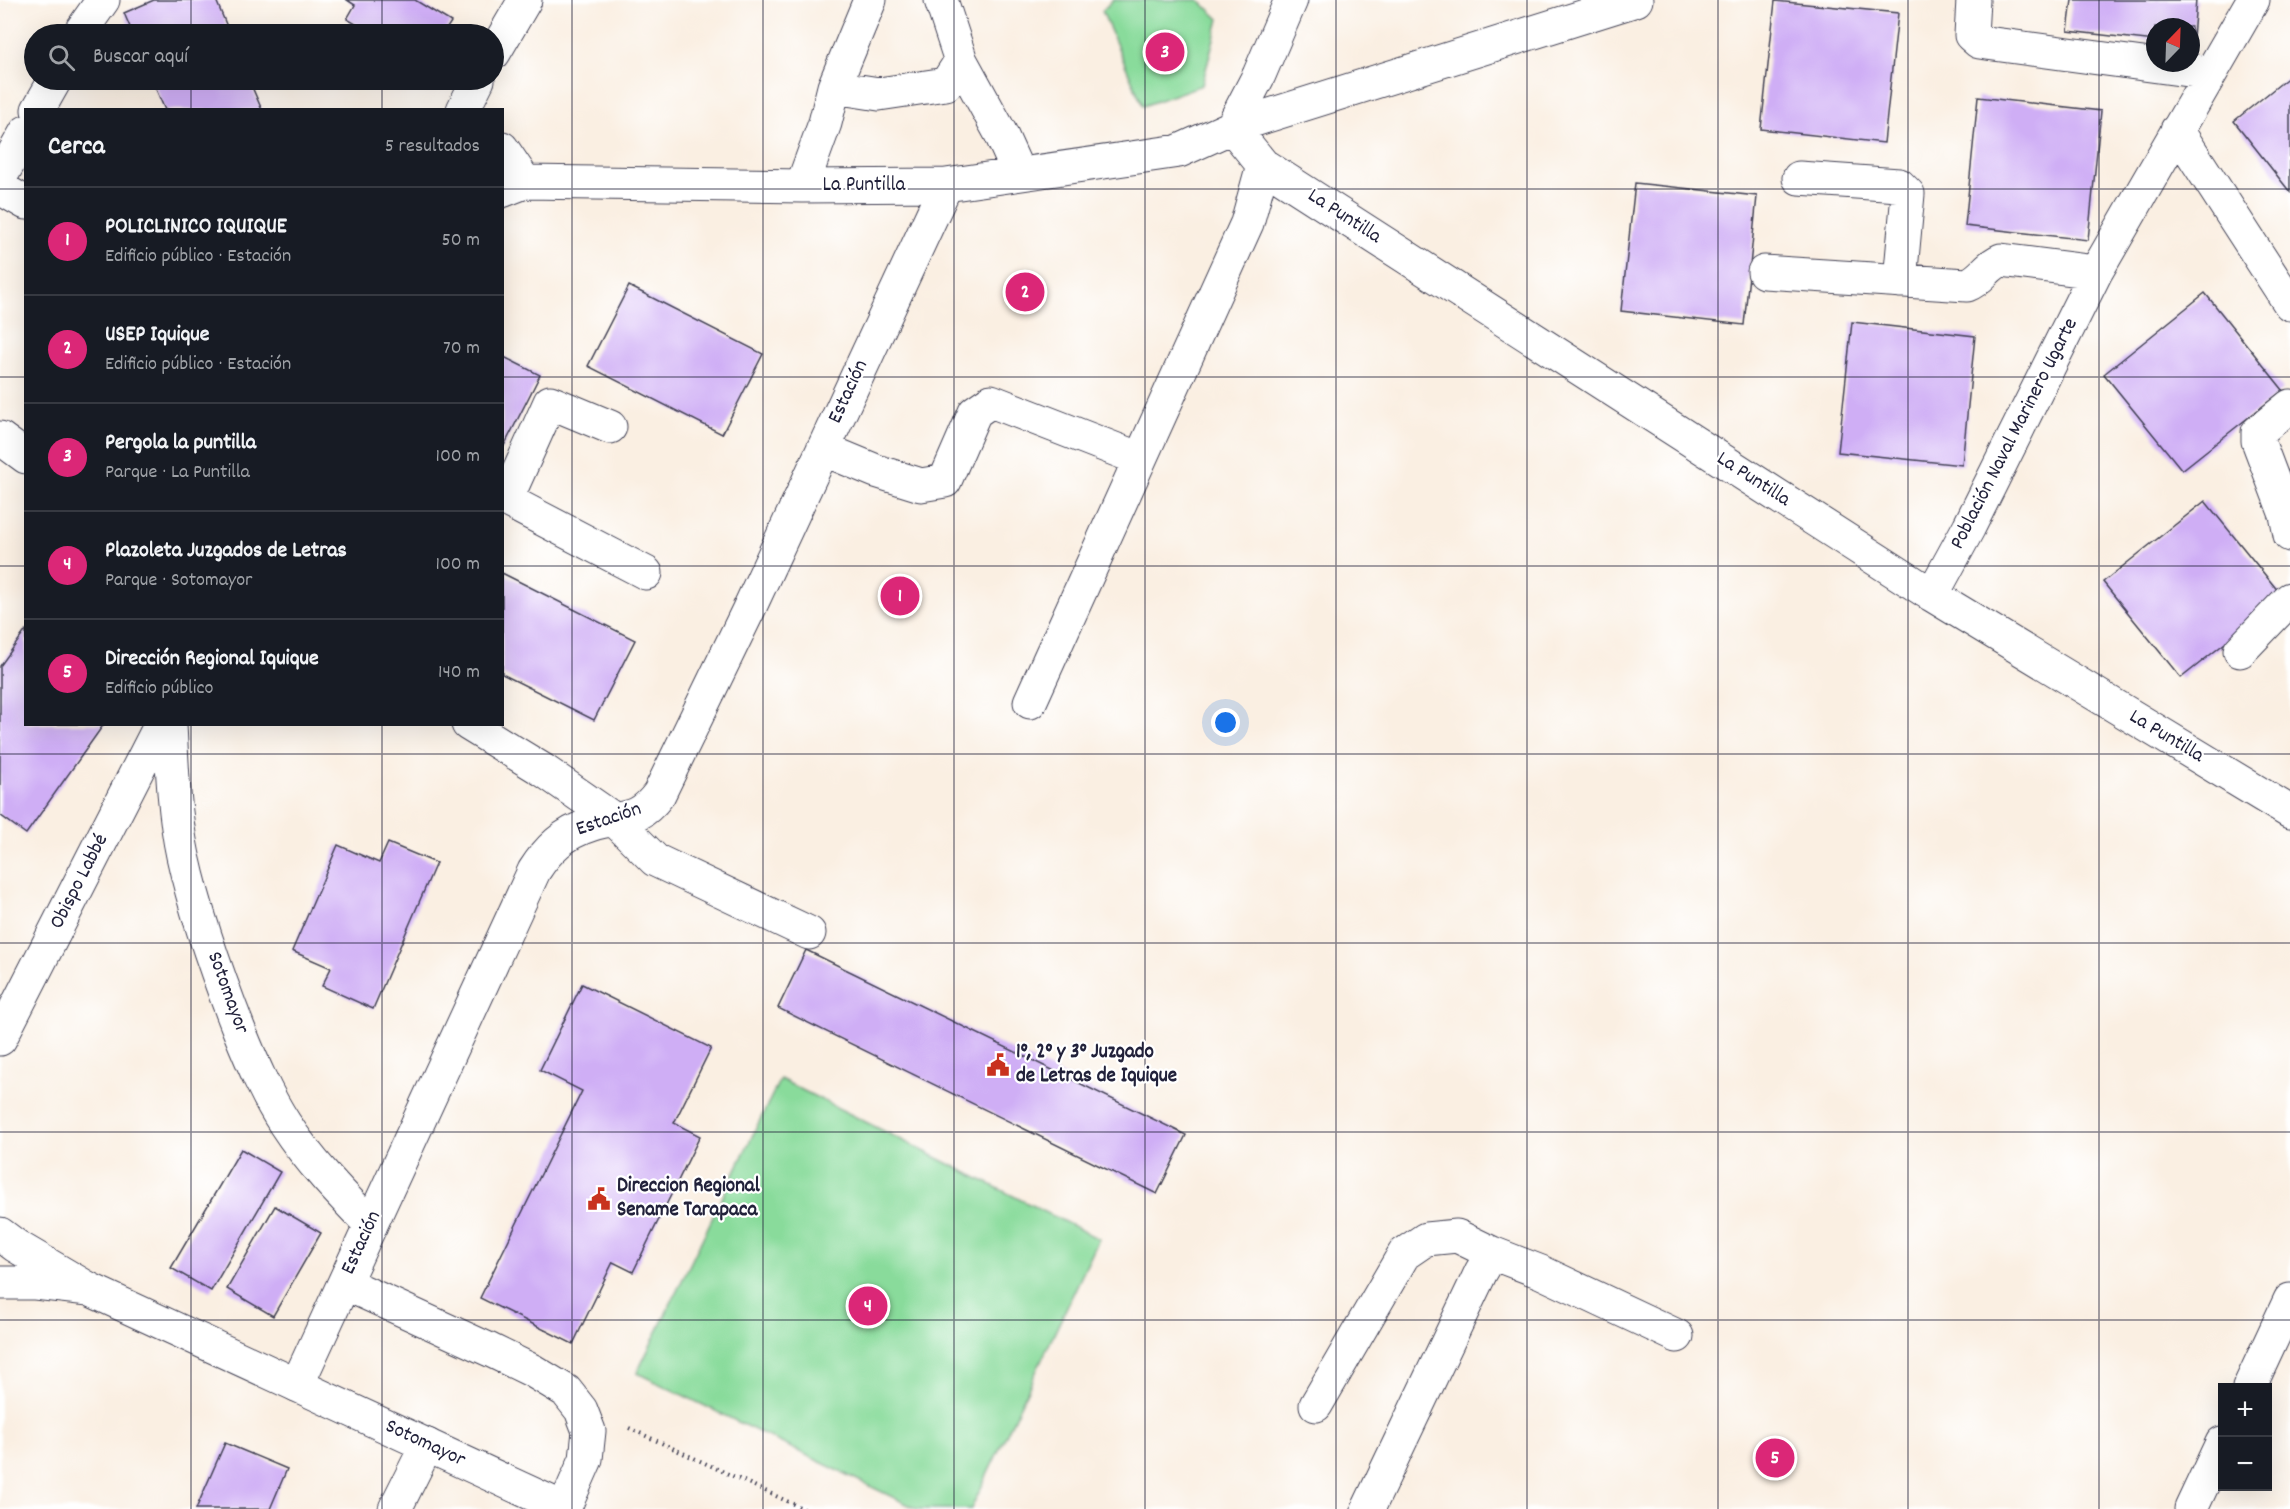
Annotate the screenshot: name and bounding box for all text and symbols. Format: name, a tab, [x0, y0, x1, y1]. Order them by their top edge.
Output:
north arrow	[2146, 18, 2200, 72]
search box	[24, 24, 504, 90]
pin: 3	[1146, 29, 1184, 74]
icon: search	[45, 41, 78, 74]
text: Buscar aquí	[93, 42, 188, 73]
text: Cerca	[48, 129, 105, 166]
text: 5 resultados	[385, 133, 480, 161]
street label: La Puntilla	[823, 171, 907, 201]
street label: La Puntilla	[1301, 182, 1388, 253]
text: POLICLINICO IQUIQUE	[105, 212, 287, 243]
text: 1	[65, 227, 70, 255]
text: 50 m	[442, 227, 480, 255]
text: Edificio público · Estación	[105, 243, 291, 271]
pin: 2	[1006, 270, 1044, 314]
street label: Población Naval Marinero Ugarte	[1943, 313, 2087, 555]
text: USEP Iquique	[105, 320, 209, 351]
text: 2	[63, 335, 72, 363]
text: 70 m	[443, 335, 480, 363]
text: Edificio público · Estación	[105, 351, 291, 379]
street label: Estación	[821, 355, 877, 429]
text: Pergola la puntilla	[105, 428, 256, 459]
text: 3	[63, 443, 72, 471]
text: 100 m	[436, 443, 480, 471]
street label: La Puntilla	[1710, 445, 1797, 516]
text: Parque · La Puntilla	[105, 459, 250, 487]
text: Plazoleta Juzgados de Letras	[105, 536, 347, 567]
text: 4	[63, 551, 72, 579]
text: 100 m	[436, 551, 480, 579]
text: Parque · Sotomayor	[105, 567, 252, 595]
pin: 1	[880, 574, 920, 618]
text: Dirección Regional Iquique	[105, 644, 319, 675]
text: 5	[63, 659, 72, 687]
text: 140 m	[438, 659, 480, 687]
text: Edificio público	[105, 675, 213, 703]
street label: La Puntilla	[2123, 703, 2210, 772]
your location	[1211, 708, 1240, 737]
street label: Estación	[572, 795, 646, 845]
street label: Obispo Labbé	[43, 829, 117, 935]
street label: Sotomayor	[198, 948, 256, 1039]
place label: 1°, 2° y 3° Juzgado de Letras de Iquique	[1016, 1038, 1177, 1092]
public building icon: 1°, 2° y 3° Juzgado de Letras de Iquique	[985, 1052, 1011, 1078]
place label: Direccion Regional Sename Tarapaca	[617, 1172, 761, 1226]
public building icon: Direccion Regional Sename Tarapaca	[586, 1186, 612, 1212]
street label: Estación	[334, 1206, 390, 1280]
pin: 4	[848, 1284, 888, 1328]
map controls	[2218, 1383, 2272, 1491]
button: +	[2218, 1383, 2272, 1437]
street label: Sotomayor	[380, 1412, 470, 1476]
pin: 5	[1756, 1436, 1794, 1480]
button: −	[2218, 1437, 2272, 1491]

